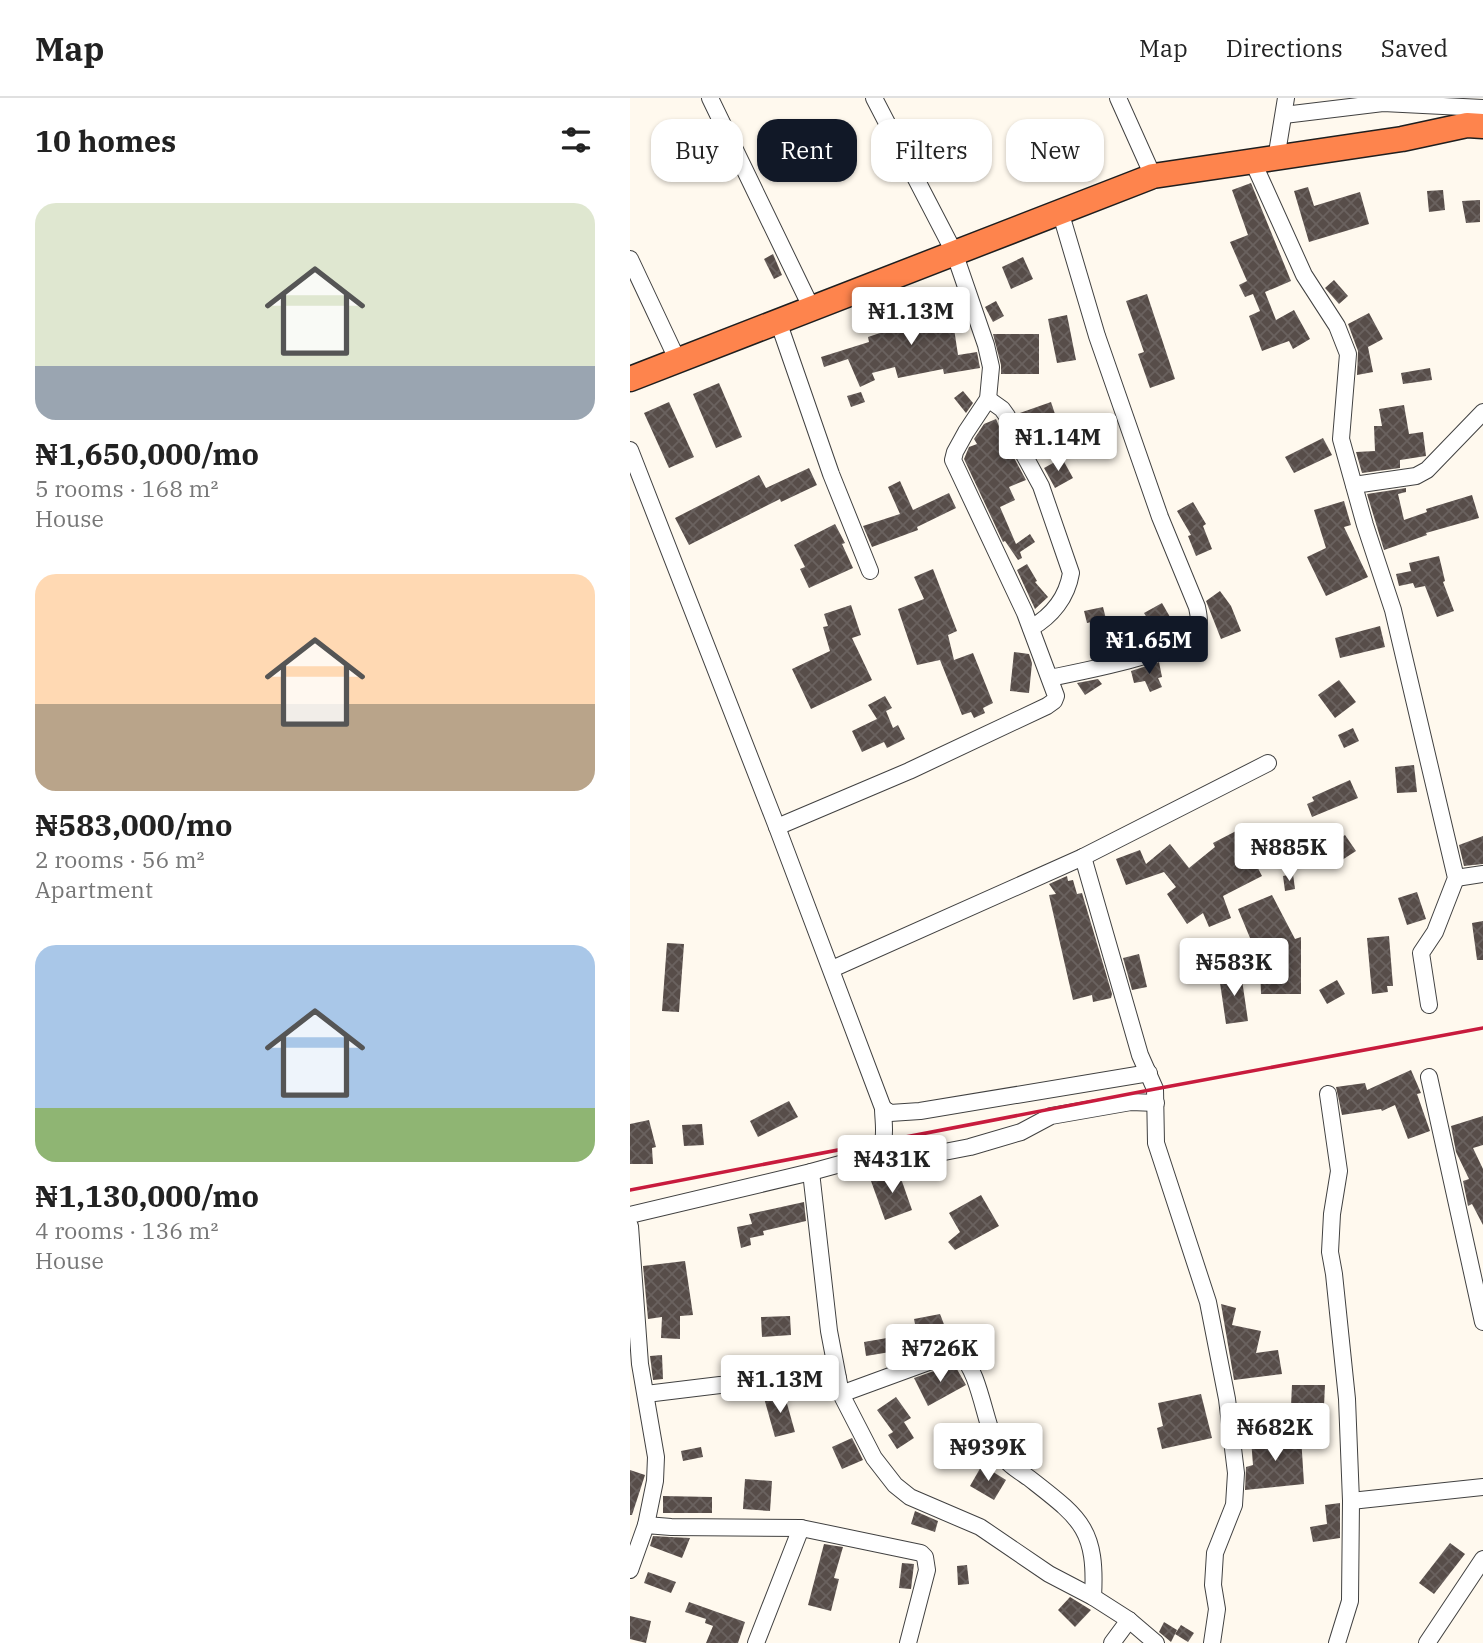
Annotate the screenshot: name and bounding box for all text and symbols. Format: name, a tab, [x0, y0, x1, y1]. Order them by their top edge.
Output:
text: Map	[35, 27, 104, 70]
text: Map	[1139, 32, 1188, 64]
text: Directions	[1226, 32, 1343, 64]
text: Saved	[1381, 32, 1448, 64]
chip: Buy	[651, 119, 743, 182]
chip: Rent	[757, 119, 857, 182]
chip: Filters	[871, 119, 992, 182]
chip: New	[1006, 119, 1104, 182]
text: 10 homes	[35, 121, 176, 160]
icon: filters	[557, 121, 595, 159]
icon: home	[252, 248, 378, 374]
pin: ₦1.13M	[854, 288, 968, 347]
text: ₦1.13M	[868, 295, 954, 325]
pin: ₦1.14M	[1001, 414, 1115, 473]
text: ₦1.14M	[1015, 421, 1101, 451]
text: ₦1,650,000/mo	[35, 434, 259, 473]
text: 5 rooms · 168 m²	[35, 473, 218, 503]
text: House	[35, 503, 104, 533]
pin: ₦1.65M	[1092, 616, 1206, 676]
icon: home	[252, 619, 378, 745]
text: ₦1.65M	[1106, 624, 1192, 654]
text: ₦583,000/mo	[35, 805, 233, 844]
pin: ₦885K	[1240, 824, 1338, 883]
text: ₦885K	[1251, 831, 1327, 861]
text: 2 rooms · 56 m²	[35, 844, 205, 874]
text: Apartment	[35, 874, 153, 904]
pin: ₦583K	[1185, 939, 1283, 998]
text: ₦583K	[1196, 946, 1272, 976]
icon: home	[252, 990, 378, 1116]
pin: ₦431K	[843, 1136, 941, 1195]
text: ₦431K	[854, 1143, 930, 1173]
text: ₦1,130,000/mo	[35, 1176, 259, 1215]
text: 4 rooms · 136 m²	[35, 1215, 218, 1245]
text: House	[35, 1245, 104, 1275]
pin: ₦726K	[891, 1324, 989, 1384]
text: ₦726K	[902, 1332, 978, 1362]
pin: ₦1.13M	[723, 1356, 837, 1415]
text: ₦1.13M	[737, 1363, 823, 1393]
pin: ₦682K	[1226, 1404, 1324, 1463]
text: ₦682K	[1237, 1411, 1313, 1441]
pin: ₦939K	[939, 1424, 1037, 1483]
text: ₦939K	[950, 1431, 1026, 1461]

